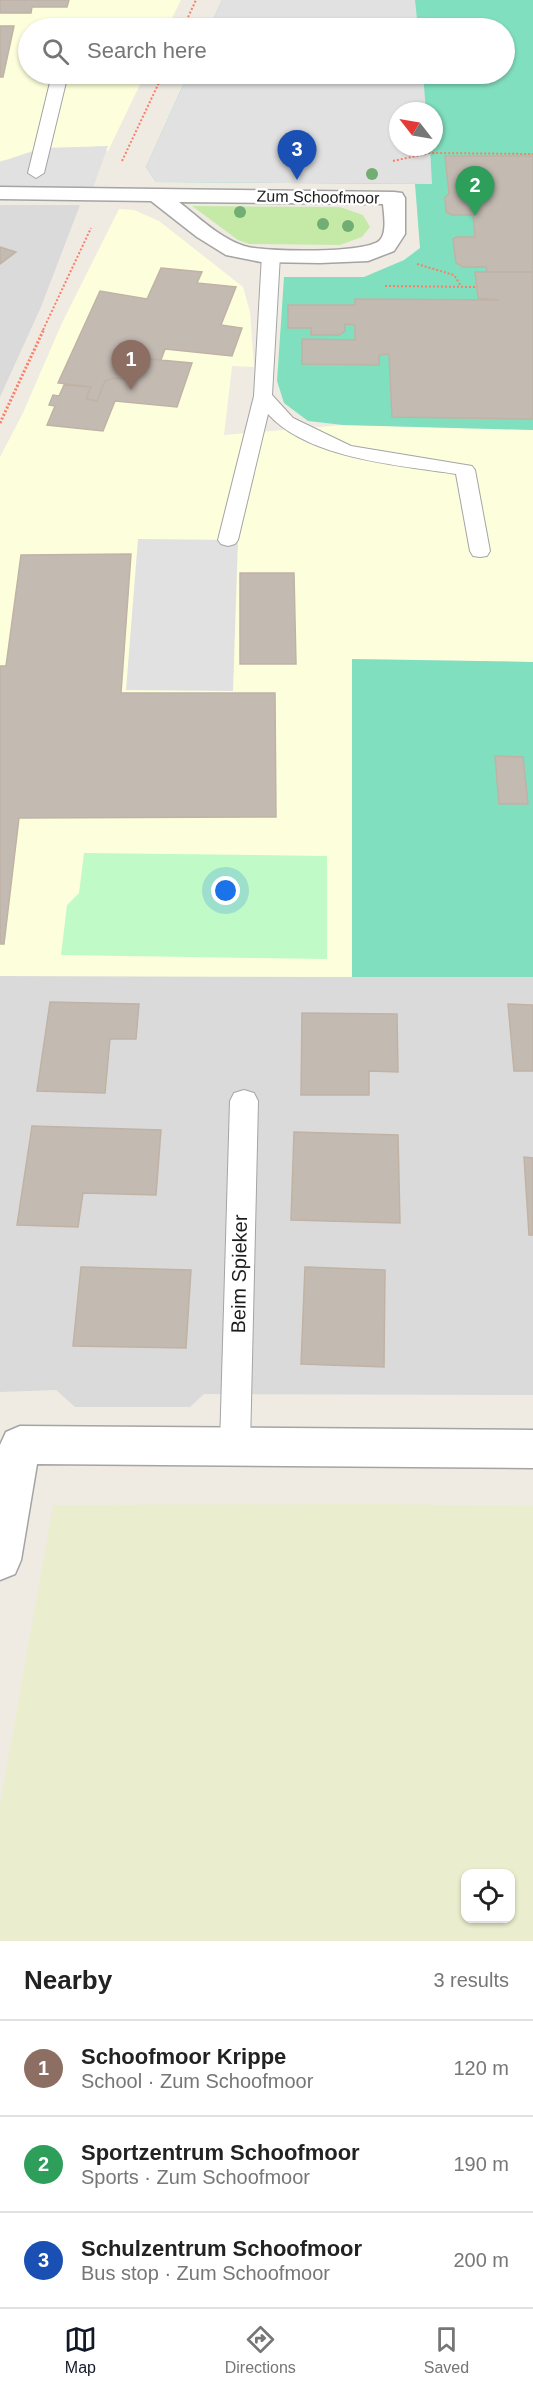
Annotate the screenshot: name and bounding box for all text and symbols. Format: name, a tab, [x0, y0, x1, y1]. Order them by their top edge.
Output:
search box	[18, 18, 515, 84]
icon: search	[39, 35, 72, 68]
text: Search here	[87, 38, 207, 63]
north arrow	[389, 102, 443, 156]
pin: 3	[278, 130, 316, 180]
pin: 2	[456, 166, 494, 216]
street label: Zum Schoofmoor	[257, 187, 380, 207]
pin: 1	[112, 340, 150, 390]
your location	[211, 876, 240, 905]
street label: Beim Spieker	[227, 1214, 251, 1334]
map controls	[461, 1869, 515, 1923]
button: locate	[461, 1869, 515, 1923]
text: Nearby	[24, 1965, 112, 1995]
text: 3 results	[433, 1969, 509, 1991]
text: Schoofmoor Krippe	[81, 2044, 286, 2069]
text: 1	[38, 2057, 49, 2079]
text: 120 m	[453, 2057, 509, 2079]
text: School · Zum Schoofmoor	[81, 2070, 313, 2092]
text: Sportzentrum Schoofmoor	[81, 2140, 360, 2165]
text: 2	[38, 2153, 49, 2175]
text: 190 m	[453, 2153, 509, 2175]
text: Sports · Zum Schoofmoor	[81, 2166, 310, 2188]
text: Schulzentrum Schoofmoor	[81, 2236, 362, 2261]
text: 3	[38, 2249, 49, 2271]
text: 200 m	[453, 2249, 509, 2271]
text: Bus stop · Zum Schoofmoor	[81, 2262, 330, 2284]
tab: Map	[64, 2323, 97, 2377]
tab: Directions	[225, 2323, 296, 2377]
tab: Saved	[424, 2323, 469, 2377]

